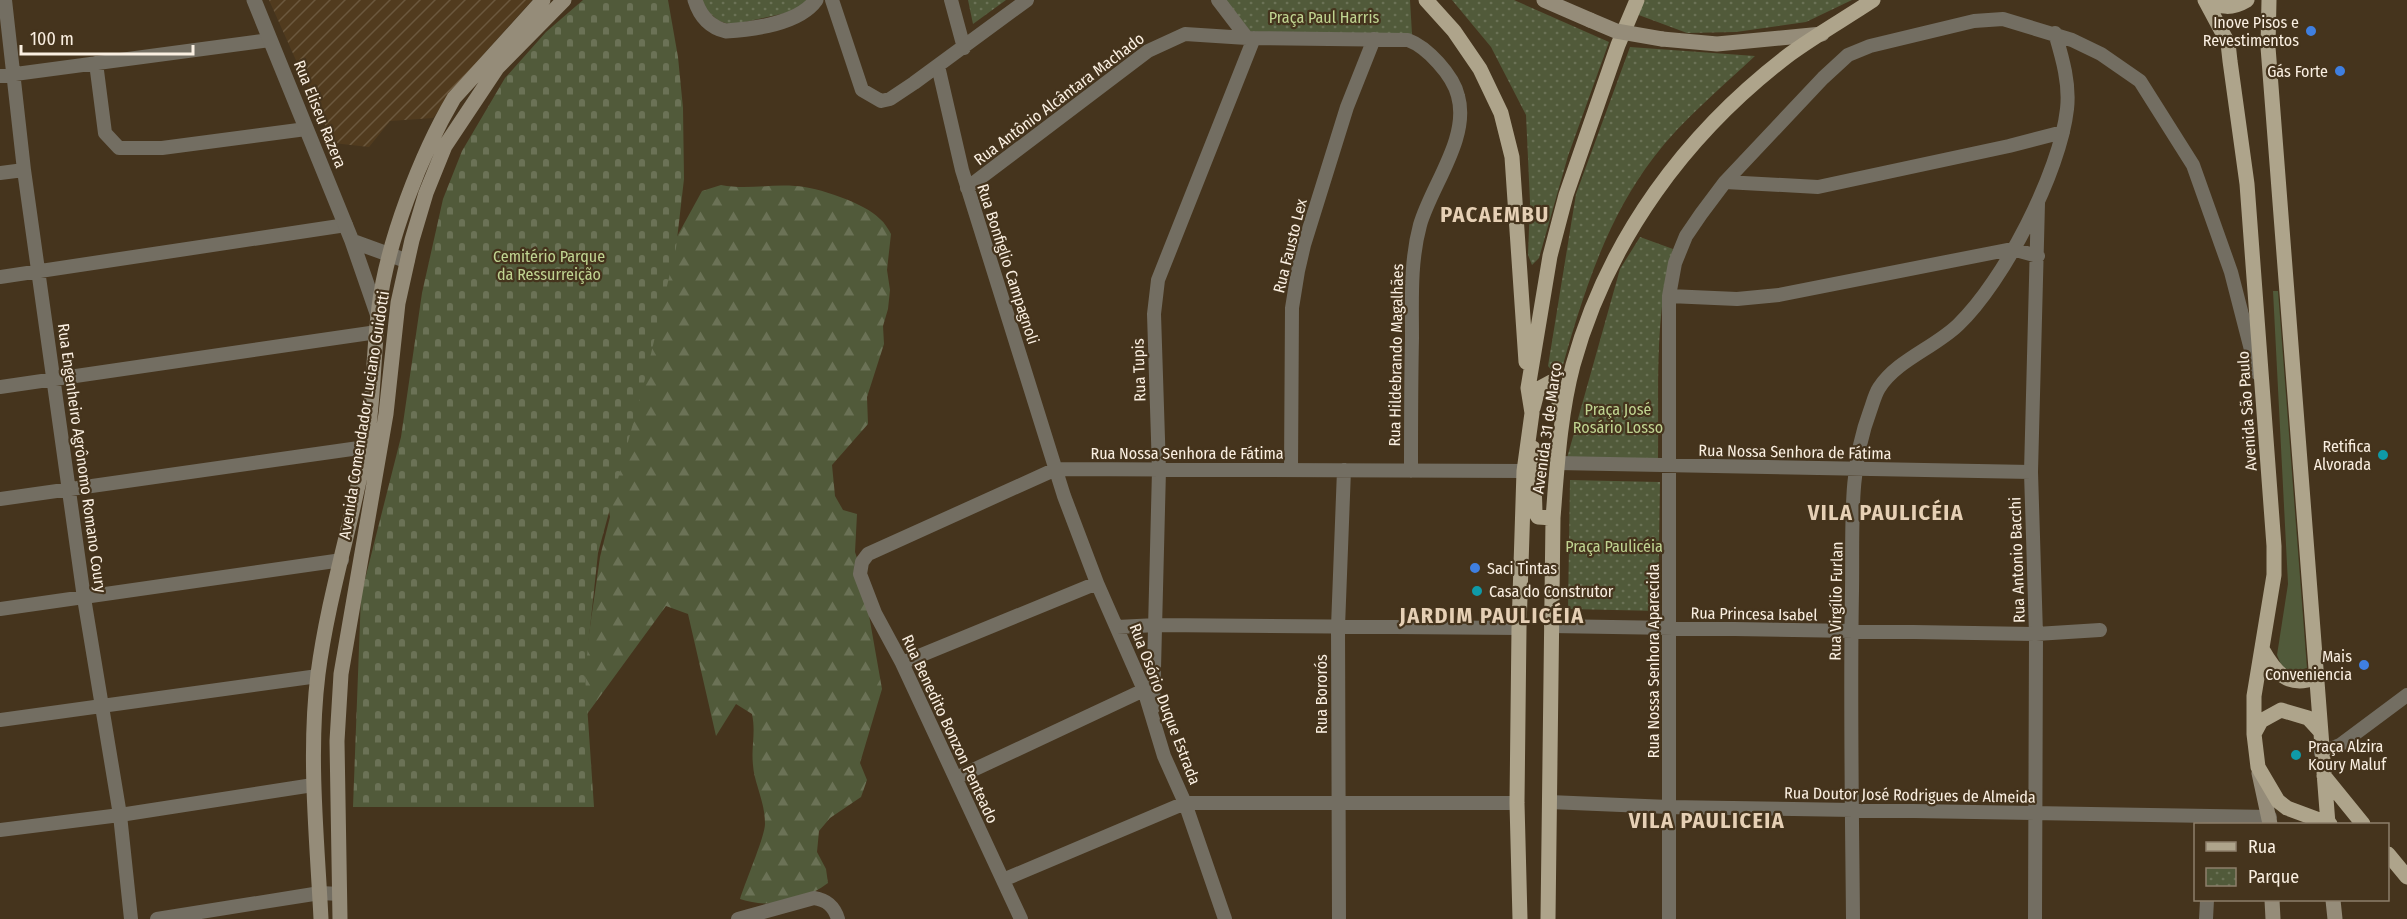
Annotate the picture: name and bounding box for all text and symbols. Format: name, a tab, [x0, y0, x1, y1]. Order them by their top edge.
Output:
park label: Praça Paul Harris	[1269, 8, 1379, 27]
place label: Inove Pisos e Revestimentos	[2203, 13, 2299, 50]
scale bar	[21, 18, 194, 56]
marker: Inove Pisos e Revestimentos	[2304, 24, 2318, 38]
text: 100 m	[30, 28, 74, 50]
street label: Rua Antônio Alcântara Machado	[970, 29, 1148, 169]
street label: Rua Eliseu Razera	[290, 57, 350, 171]
place label: Gás Forte	[2267, 62, 2328, 81]
marker: Gás Forte	[2333, 64, 2347, 78]
street label: Rua Bonfiglio Campagnoli	[973, 181, 1043, 347]
street label: Rua Fausto Lex	[1269, 197, 1311, 295]
district label: PACAEMBU	[1440, 201, 1550, 228]
park label: Cemitério Parque da Ressurreição	[493, 247, 605, 284]
street label: Rua Hildebrando Magalhães	[1385, 263, 1407, 447]
street label: Avenida Comendador Luciano Guidotti	[335, 289, 393, 541]
street label: Rua Engenheiro Agrônomo Romano Coury	[54, 322, 110, 595]
street label: Rua Tupis	[1128, 338, 1150, 402]
street label: Avenida São Paulo	[2233, 350, 2261, 472]
street label: Avenida 31 de Março	[1528, 361, 1566, 495]
park label: Praça José Rosário Losso	[1573, 400, 1663, 437]
place label: Retifica Alvorada	[2314, 437, 2371, 474]
street label: Rua Nossa Senhora de Fátima	[1698, 441, 1892, 463]
street label: Rua Nossa Senhora de Fátima	[1090, 444, 1284, 463]
marker: Retifica Alvorada	[2376, 448, 2390, 462]
street label: Rua Antonio Bacchi	[2005, 497, 2029, 623]
district label: VILA PAULICÉIA	[1807, 499, 1964, 526]
park label: Praça Paulicéia	[1565, 537, 1663, 556]
street label: Rua Virgílio Furlan	[1825, 541, 1847, 661]
place label: Saci Tintas	[1487, 559, 1557, 578]
marker: Saci Tintas	[1468, 561, 1482, 575]
street label: Rua Nossa Senhora Aparecida	[1644, 564, 1663, 758]
place label: Casa do Construtor	[1489, 582, 1614, 601]
marker: Casa do Construtor	[1470, 584, 1484, 598]
district label: JARDIM PAULICÉIA	[1398, 602, 1585, 629]
street label: Rua Princesa Isabel	[1690, 603, 1818, 625]
street label: Rua Osório Duque Estrada	[1126, 621, 1205, 787]
street label: Rua Benedito Bonzon Penteado	[898, 632, 1002, 826]
place label: Mais Conveniencia	[2265, 647, 2352, 684]
street label: Rua Bororós	[1312, 654, 1331, 734]
marker: Mais Conveniencia	[2357, 658, 2371, 672]
place label: Praça Alzira Koury Maluf	[2308, 737, 2387, 774]
marker: Praça Alzira Koury Maluf	[2289, 748, 2303, 762]
street label: Rua Doutor José Rodrigues de Almeida	[1784, 783, 2036, 807]
district label: VILA PAULICEIA	[1628, 807, 1785, 834]
legend	[2194, 823, 2389, 901]
text: Rua	[2248, 836, 2276, 858]
text: Parque	[2248, 866, 2299, 888]

